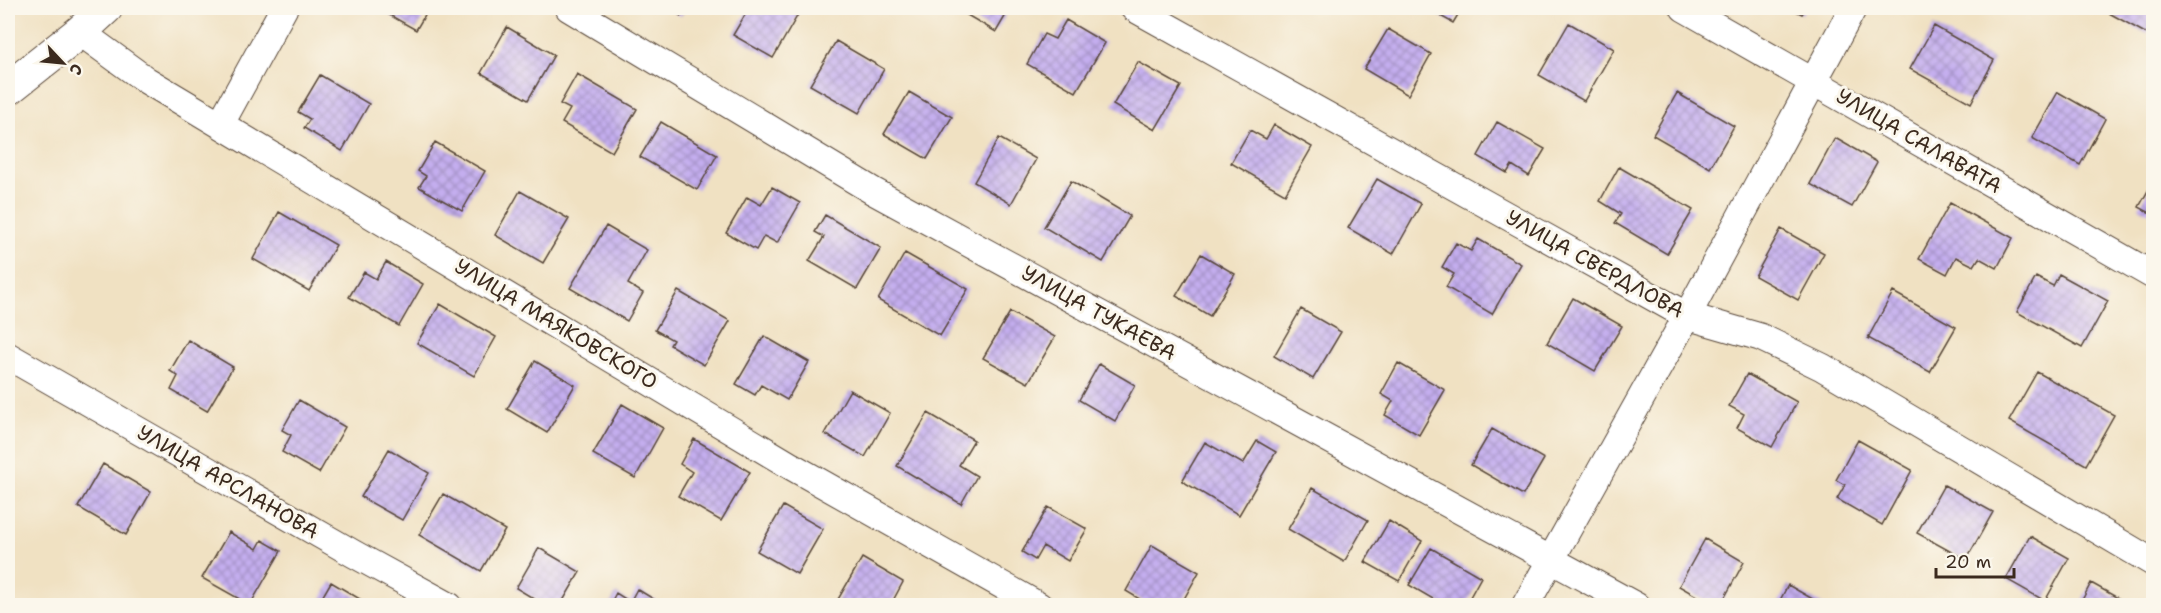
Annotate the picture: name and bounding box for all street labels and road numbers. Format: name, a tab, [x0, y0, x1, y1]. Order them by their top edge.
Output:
street label: УЛИЦА САЛАВАТА	[1831, 82, 2007, 200]
street label: УЛИЦА СВЕРДЛОВА	[1501, 203, 1689, 325]
street label: УЛИЦА МАЯКОВСКОГО	[449, 252, 663, 396]
street label: УЛИЦА ТУКАЕВА	[1017, 259, 1181, 367]
street label: УЛИЦА АРСЛАНОВА	[132, 419, 324, 545]

